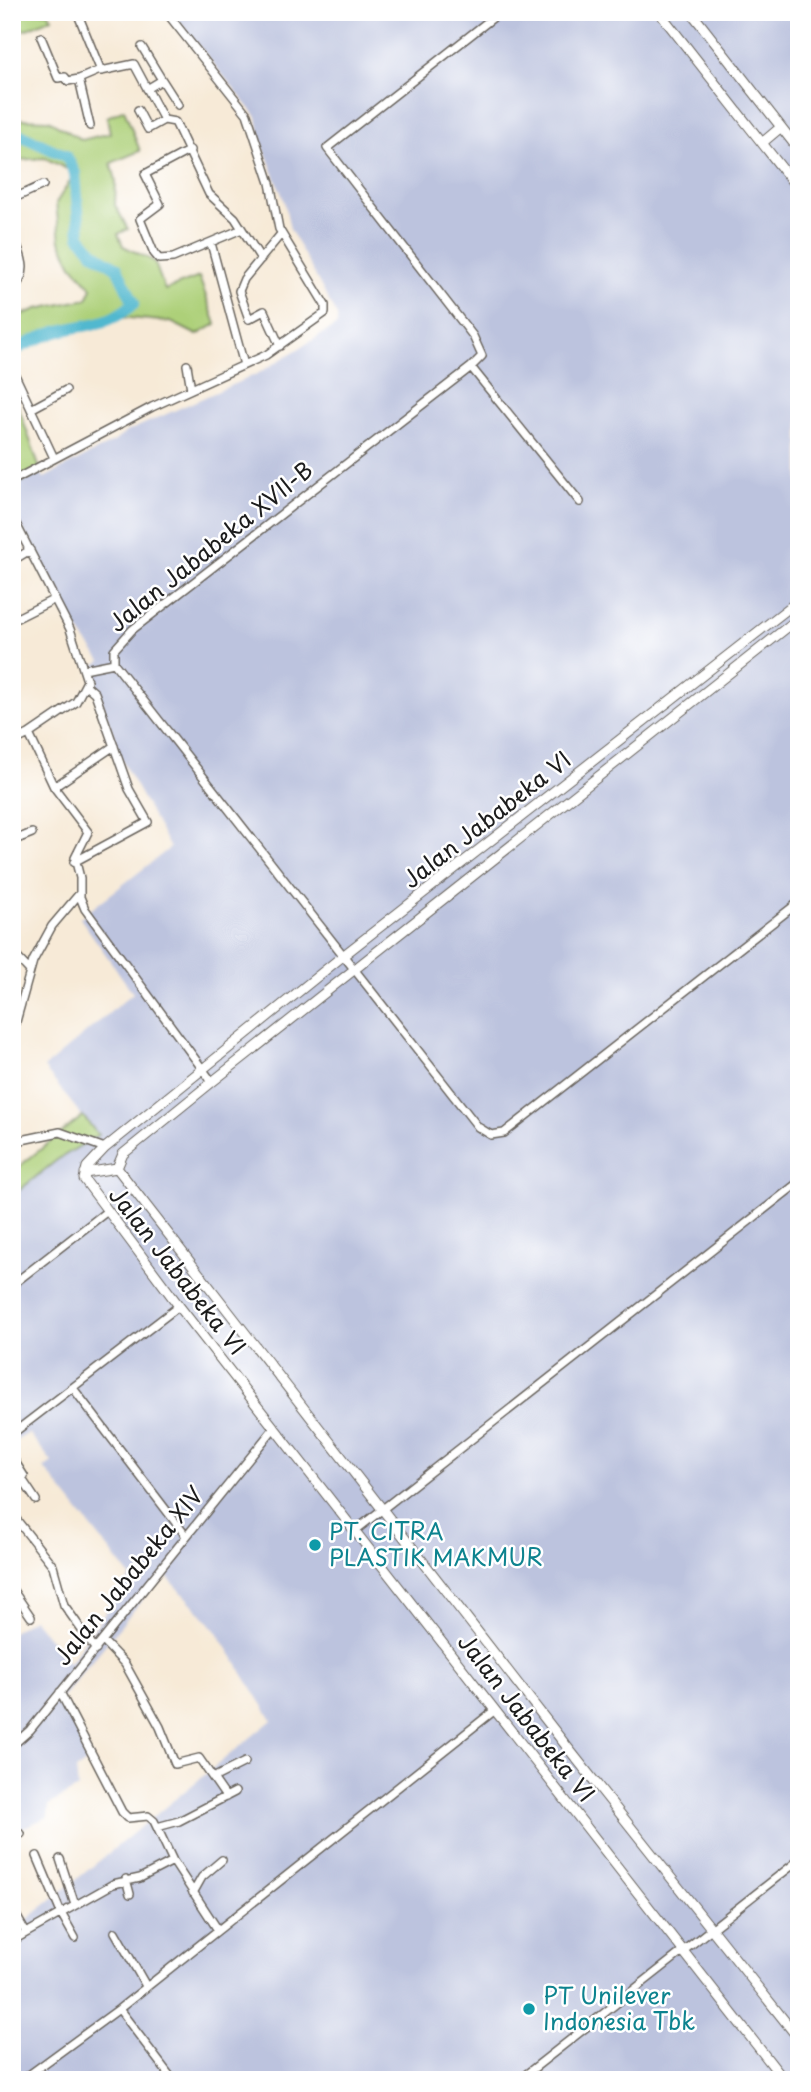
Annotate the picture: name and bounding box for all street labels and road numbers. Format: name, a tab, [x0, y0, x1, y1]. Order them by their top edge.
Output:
street label: Jalan Jababeka XVII-B	[100, 452, 320, 639]
street label: Jalan Jababeka VI	[394, 742, 578, 896]
street label: Jalan Jababeka VI	[101, 1178, 255, 1362]
street label: Jalan Jababeka XIV	[44, 1478, 211, 1672]
street label: Jalan Jababeka VI	[450, 1625, 604, 1809]

